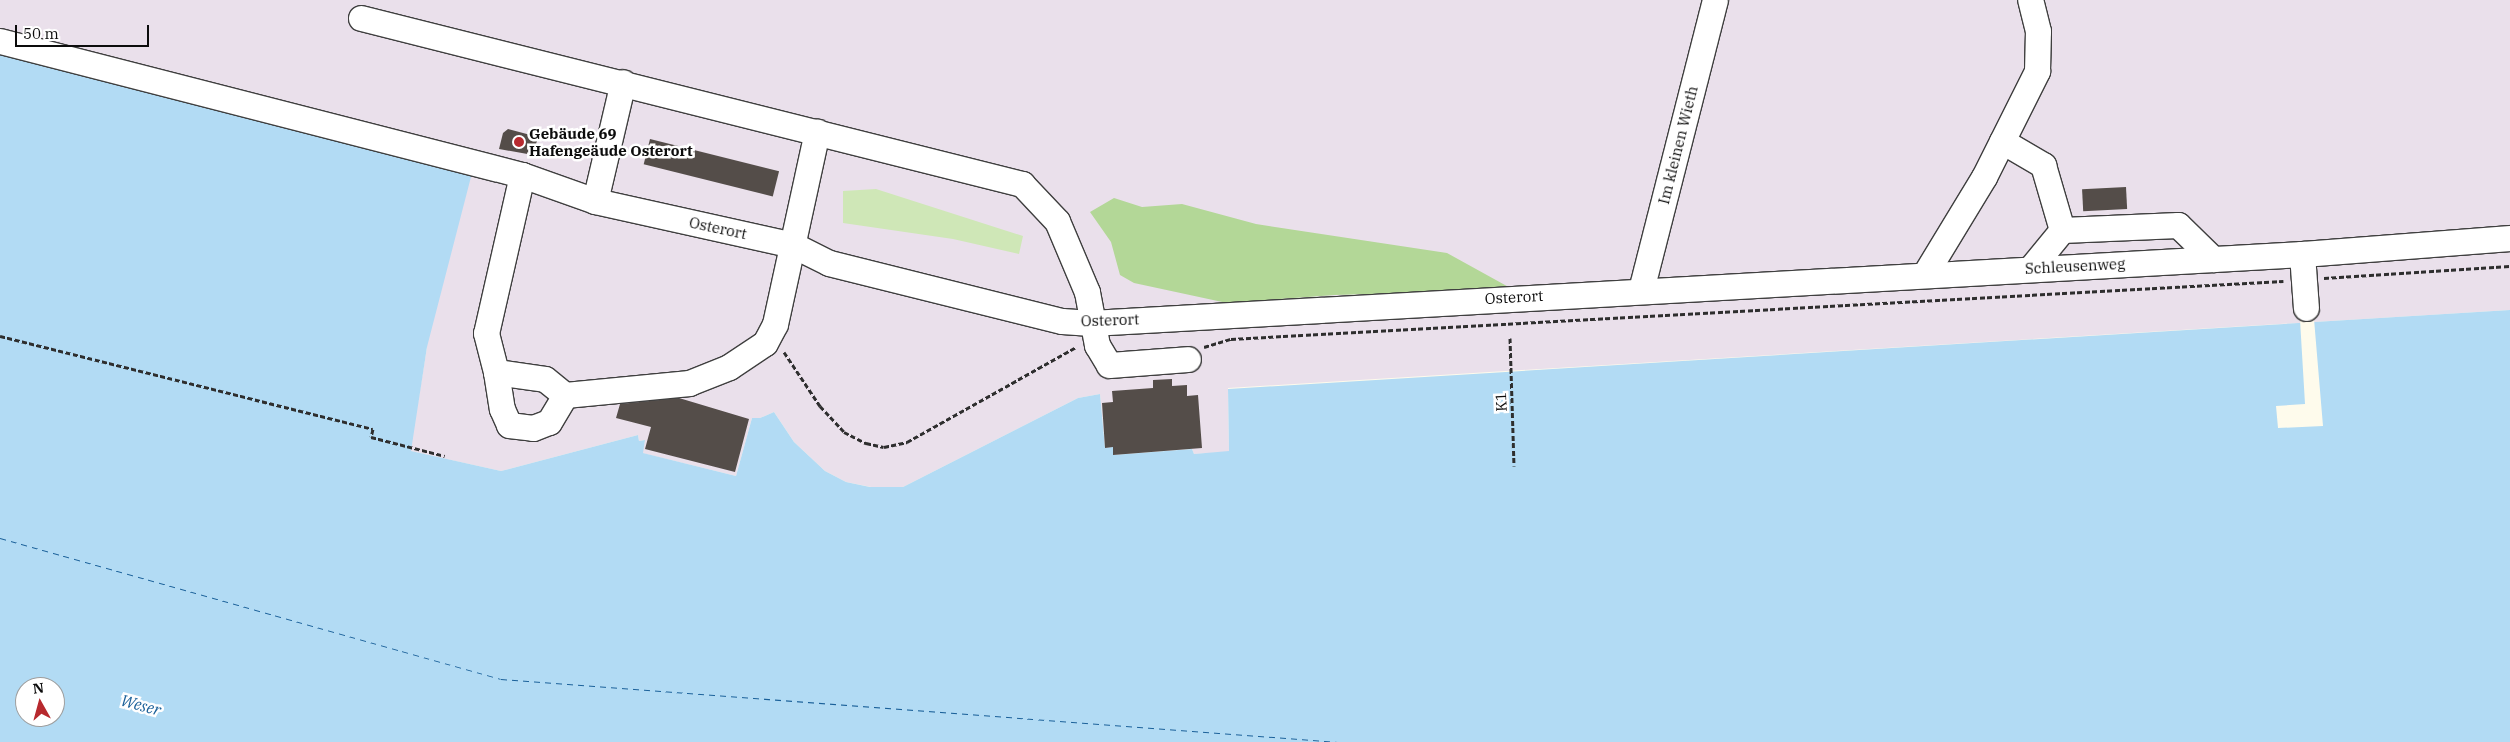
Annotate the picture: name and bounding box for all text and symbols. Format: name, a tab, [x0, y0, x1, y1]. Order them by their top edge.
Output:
scale bar	[18, 15, 151, 47]
text: 50 m	[23, 24, 59, 43]
street label: Im kleinen Wieth	[1655, 84, 1701, 206]
place label: Gebäude 69 Hafengeäude Osterort	[529, 124, 693, 159]
marker: Gebäude 69 Hafengeäude Osterort	[513, 136, 525, 148]
street label: Osterort	[688, 213, 748, 243]
street label: Schleusenweg	[2024, 254, 2126, 278]
street label: Osterort	[1484, 286, 1544, 308]
street label: Osterort	[1080, 310, 1140, 330]
street label: K1	[1492, 392, 1510, 412]
north arrow	[15, 677, 65, 727]
text: N	[32, 678, 45, 698]
water label: Weser	[119, 690, 163, 720]

